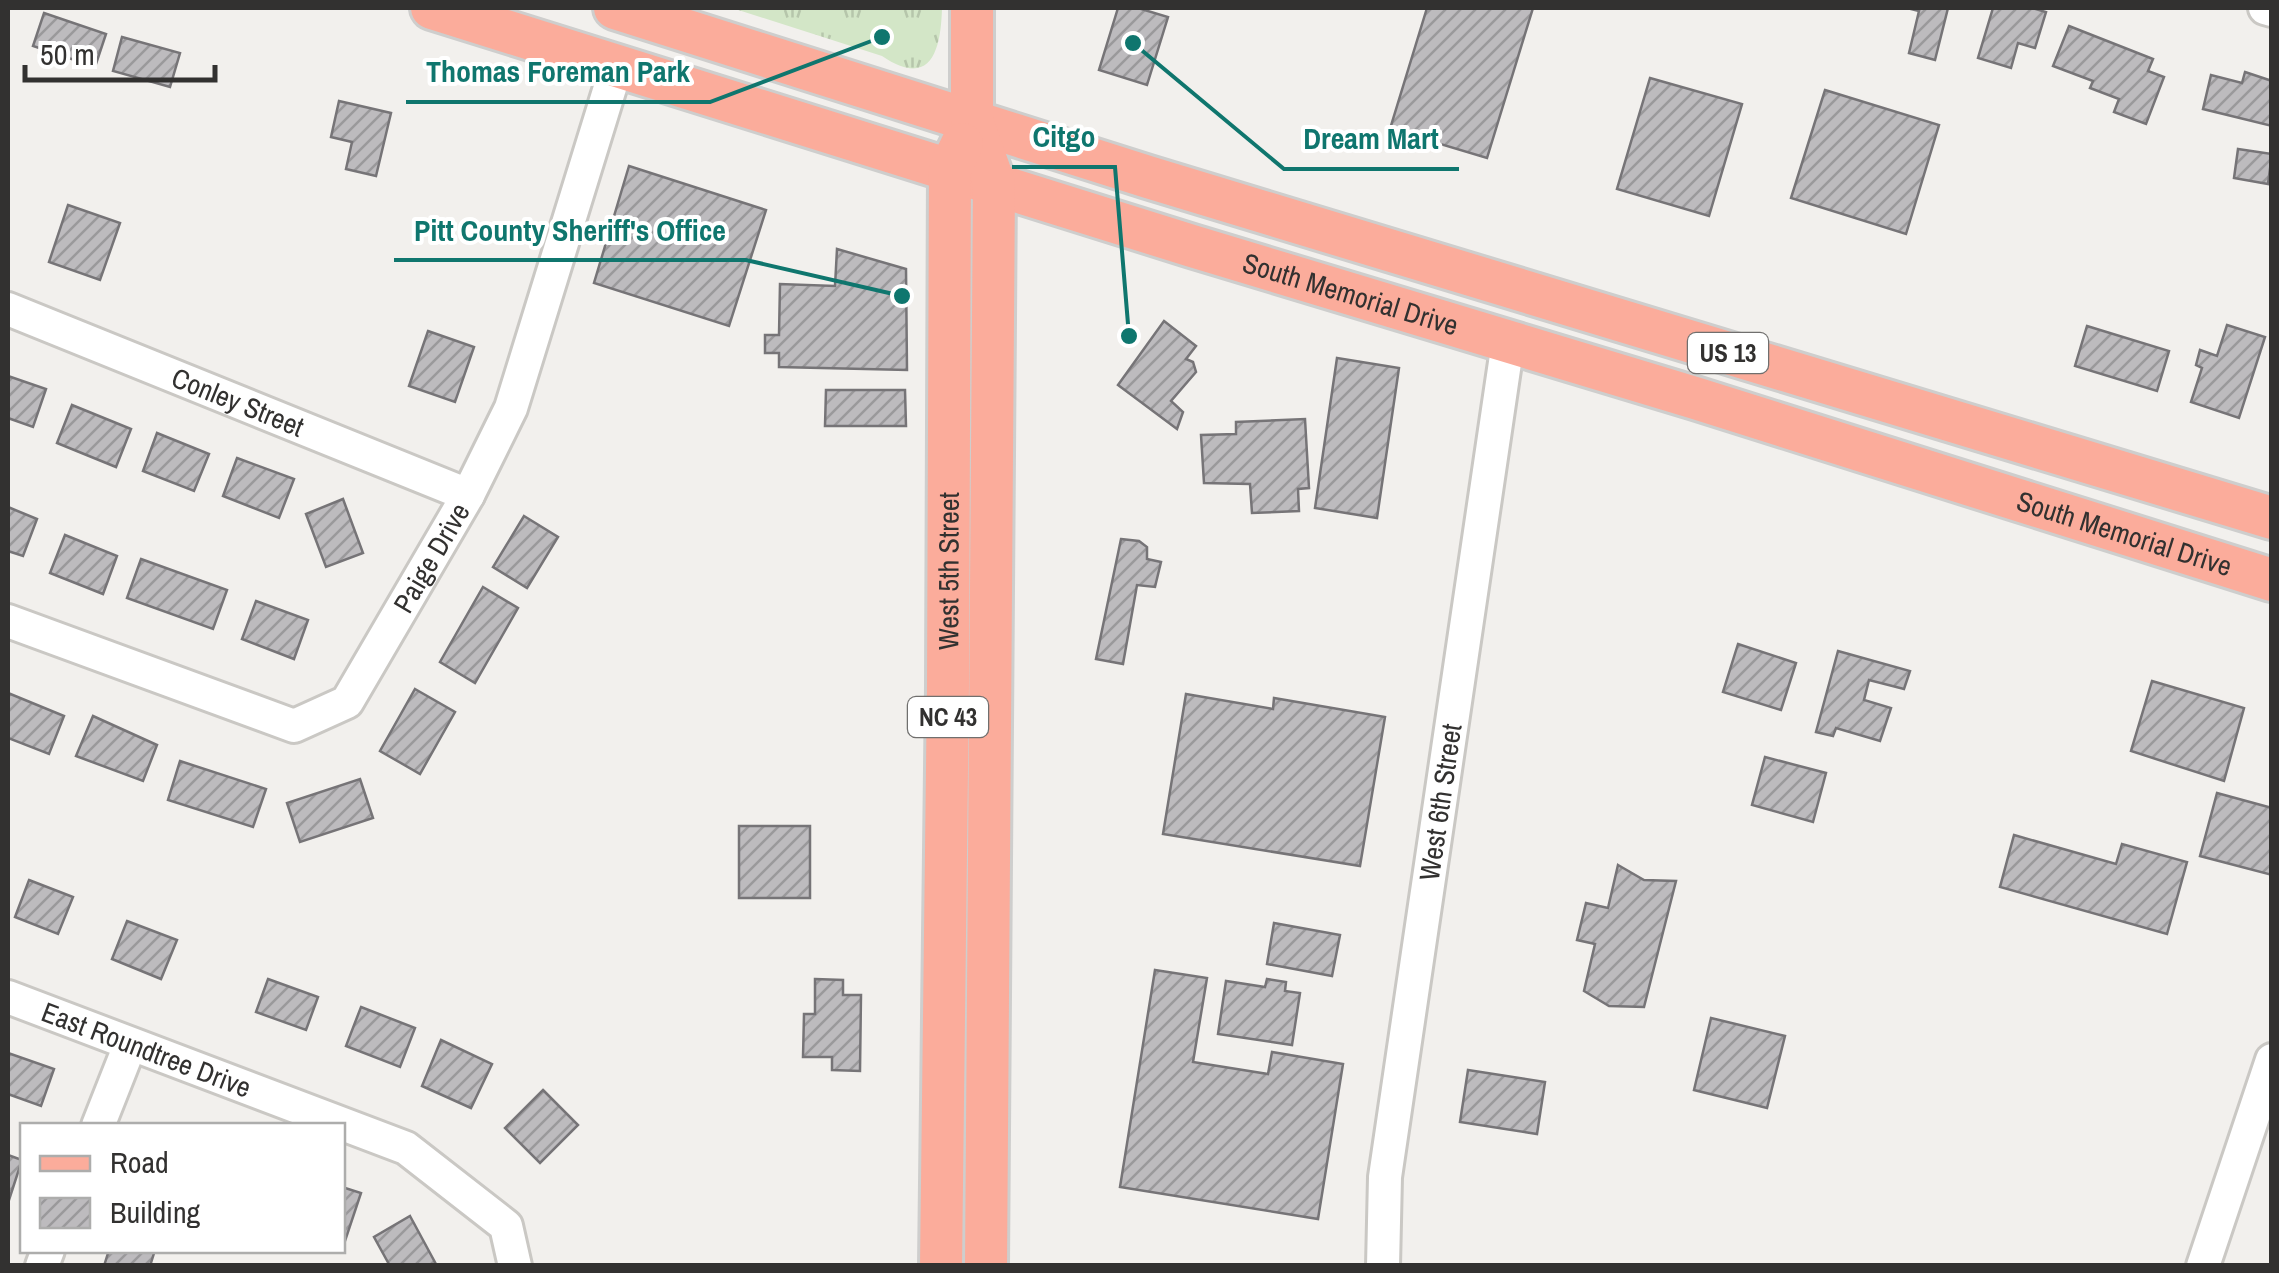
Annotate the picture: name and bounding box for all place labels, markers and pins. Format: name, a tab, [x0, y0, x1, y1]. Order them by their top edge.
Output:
callout: Thomas Foreman Park	[406, 42, 710, 102]
callout: Citgo	[1012, 107, 1115, 167]
callout: Dream Mart	[1284, 109, 1459, 169]
callout: Pitt County Sheriff's Office	[394, 200, 746, 260]

